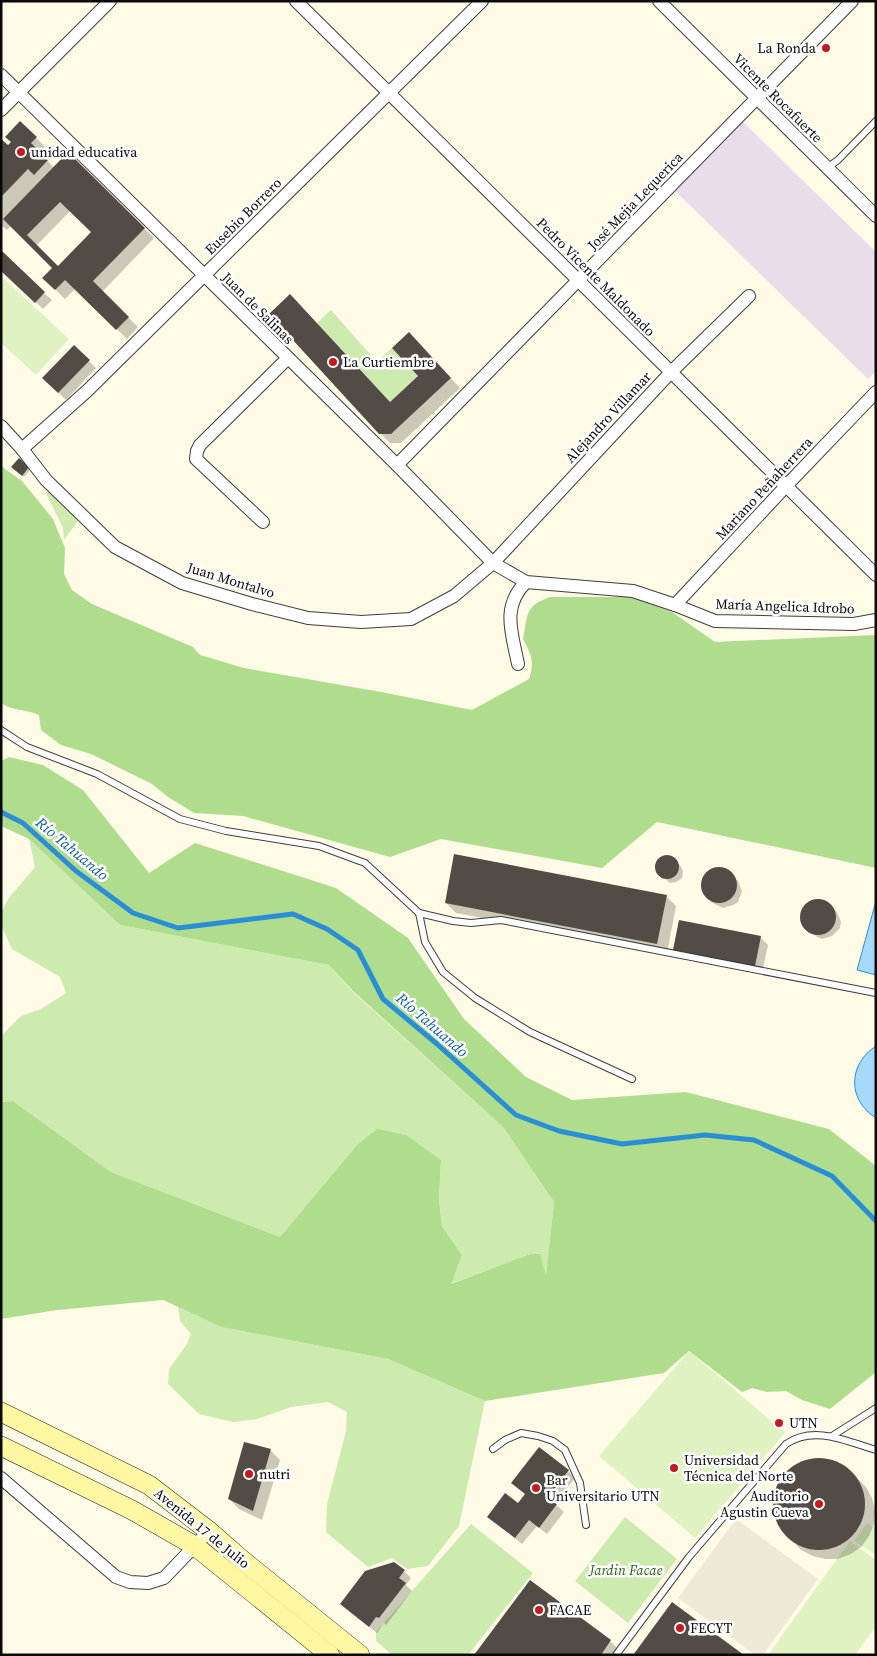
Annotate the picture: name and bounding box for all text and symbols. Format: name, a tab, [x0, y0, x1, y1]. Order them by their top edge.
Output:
place label: La Ronda	[757, 38, 817, 58]
marker: La Ronda	[820, 42, 832, 54]
street label: Vicente Rocafuerte	[729, 49, 827, 147]
place label: unidad educativa	[31, 142, 138, 162]
marker: unidad educativa	[15, 146, 27, 158]
street label: José Mejia Lequerica	[582, 147, 688, 255]
street label: Eusebio Borrero	[200, 173, 286, 259]
street label: Pedro Vicente Maldonado	[532, 213, 660, 341]
street label: Juan de Salinas	[217, 267, 298, 348]
place label: La Curtiembre	[343, 352, 434, 372]
marker: La Curtiembre	[327, 356, 339, 368]
street label: Alejandro Villamar	[560, 367, 656, 467]
street label: Mariano Peñaherrera	[711, 432, 818, 544]
street label: Juan Montalvo	[184, 557, 277, 603]
street label: María Angelica Idrobo	[715, 594, 855, 618]
water label: Río Tahuando	[31, 811, 113, 885]
water label: Río Tahuando	[391, 987, 473, 1062]
place label: UTN	[789, 1413, 818, 1433]
marker: UTN	[773, 1417, 785, 1429]
place label: Universidad Técnica del Norte	[684, 1450, 793, 1486]
marker: Universidad Técnica del Norte	[668, 1462, 680, 1474]
place label: nutri	[259, 1464, 290, 1484]
marker: nutri	[243, 1468, 255, 1480]
place label: Bar Universitario UTN	[546, 1470, 660, 1506]
marker: Bar Universitario UTN	[530, 1482, 542, 1494]
street label: Avenida 17 de Julio	[150, 1483, 254, 1573]
place label: Auditorio Agustin Cueva	[720, 1486, 810, 1522]
marker: Auditorio Agustin Cueva	[813, 1498, 825, 1510]
park label: Jardin Facae	[588, 1560, 663, 1580]
place label: FACAE	[549, 1600, 591, 1620]
marker: FACAE	[533, 1604, 545, 1616]
place label: FECYT	[690, 1618, 733, 1638]
marker: FECYT	[674, 1622, 686, 1634]

